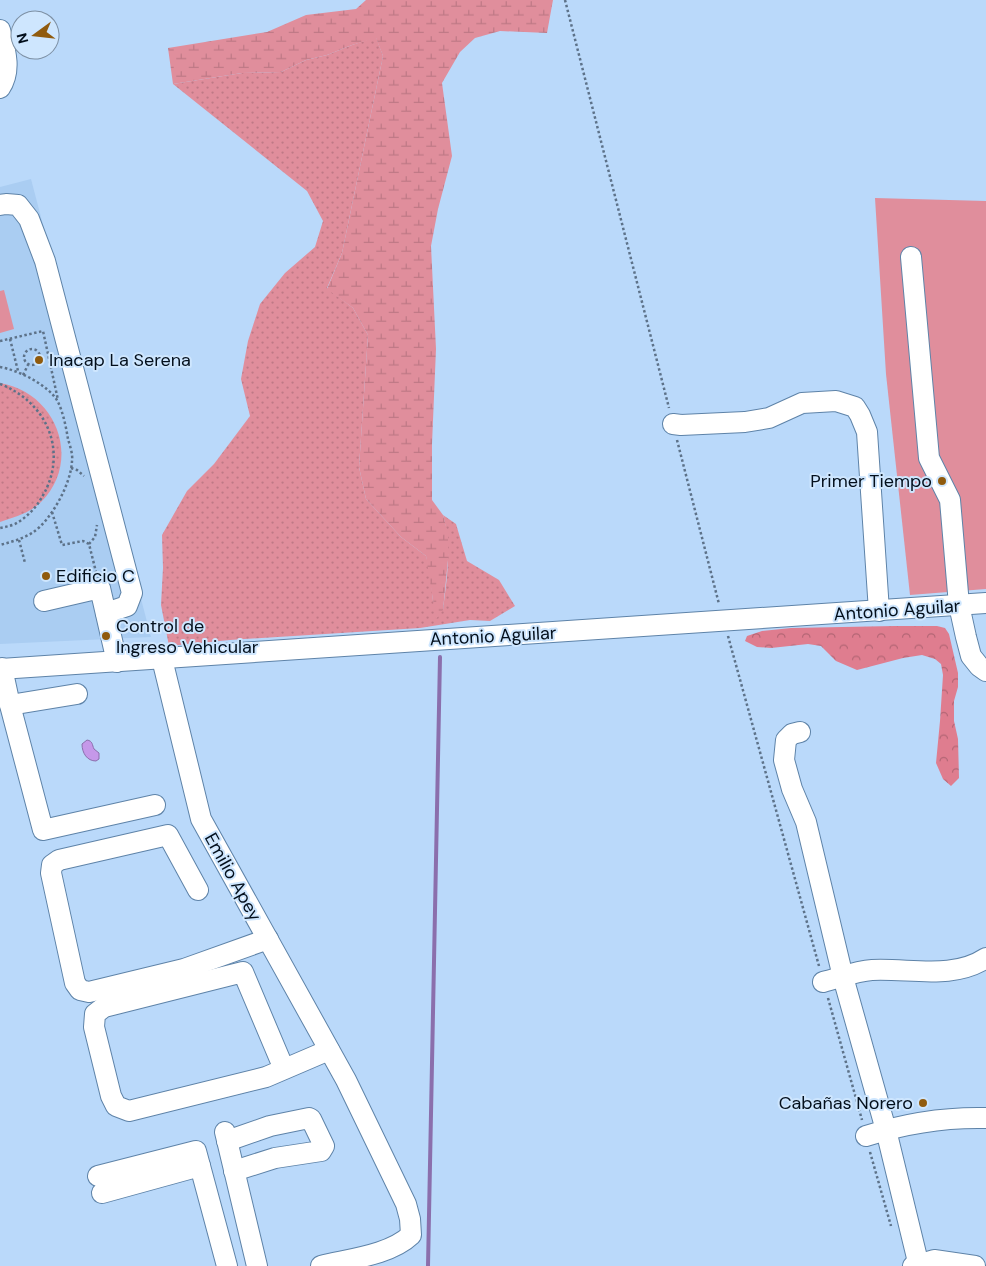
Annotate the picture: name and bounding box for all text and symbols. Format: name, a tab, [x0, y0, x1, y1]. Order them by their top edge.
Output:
north arrow	[10, 10, 60, 60]
text: N	[12, 31, 32, 46]
place label: Inacap La Serena	[49, 348, 191, 372]
marker: Inacap La Serena	[33, 354, 45, 366]
place label: Primer Tiempo	[810, 469, 932, 493]
marker: Primer Tiempo	[936, 475, 948, 487]
place label: Edificio C	[56, 564, 135, 588]
marker: Edificio C	[40, 570, 52, 582]
street label: Antonio Aguilar	[833, 594, 962, 626]
place label: Control de Ingreso Vehicular	[116, 614, 259, 659]
street label: Antonio Aguilar	[429, 621, 557, 651]
marker: Control de Ingreso Vehicular	[100, 630, 112, 642]
street label: Emilio Apey	[199, 829, 267, 925]
place label: Cabañas Norero	[779, 1091, 913, 1115]
marker: Cabañas Norero	[917, 1097, 929, 1109]

